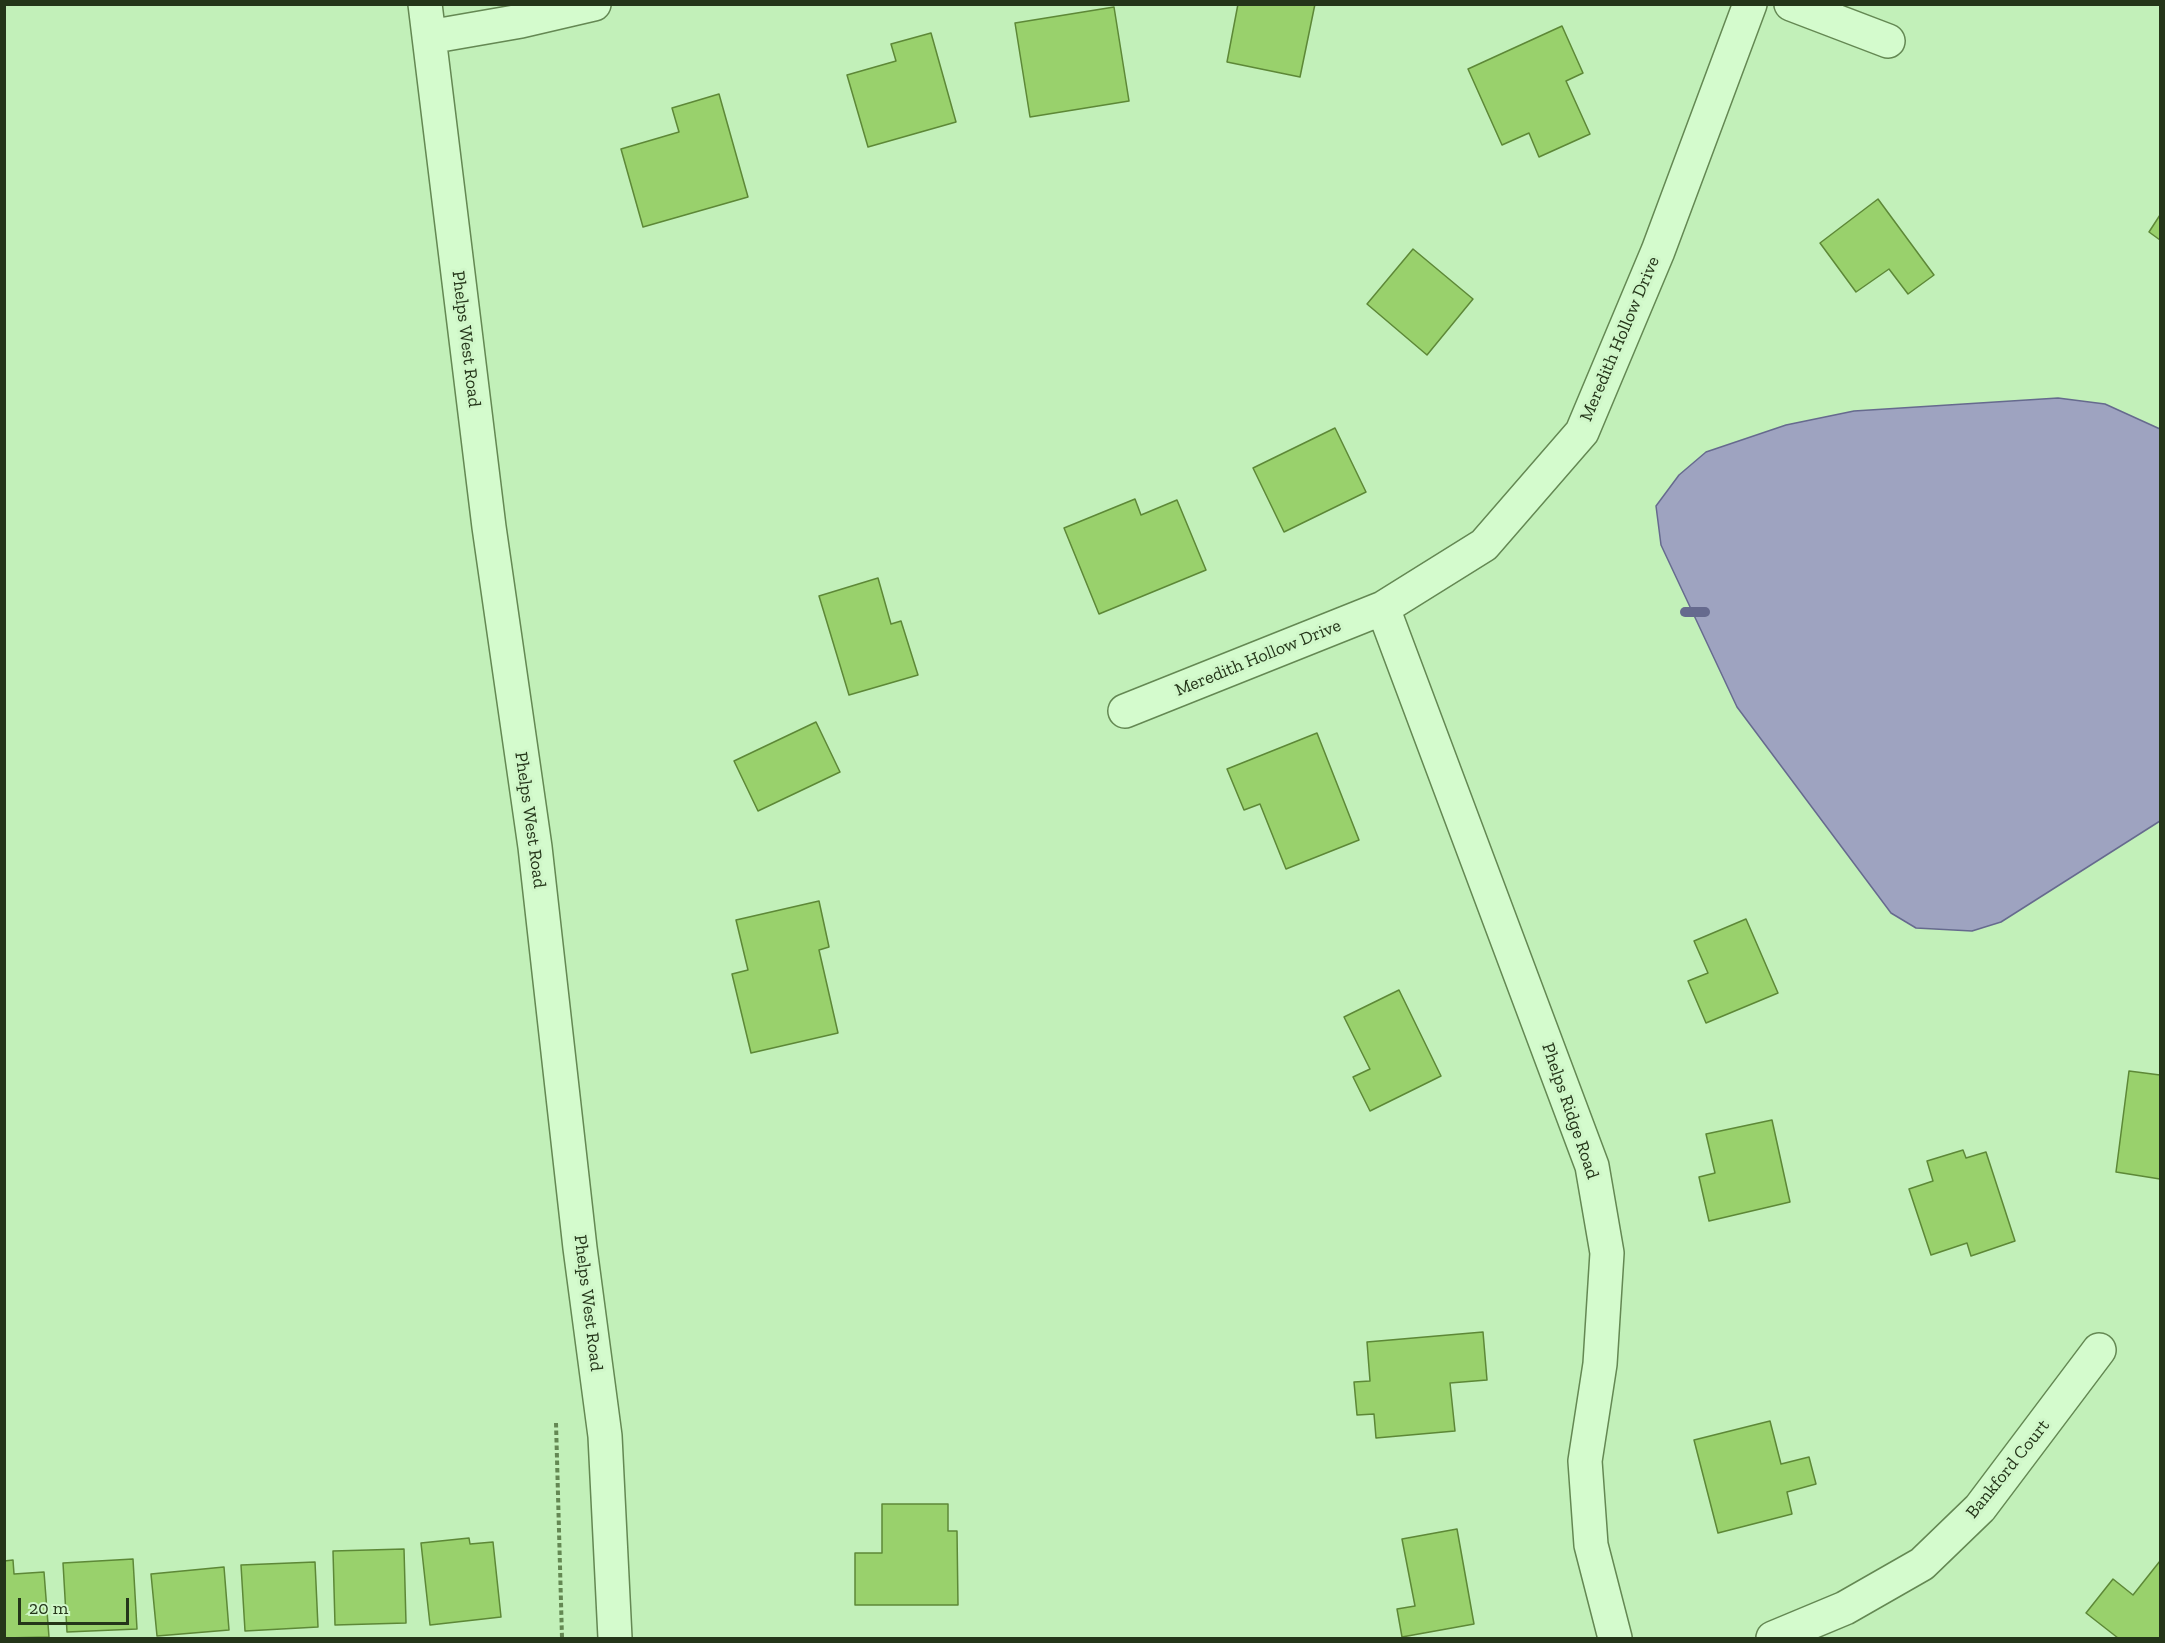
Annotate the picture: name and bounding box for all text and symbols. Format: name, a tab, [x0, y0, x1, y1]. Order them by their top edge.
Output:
street label: Meredith Hollow Drive	[1575, 253, 1665, 425]
street label: Phelps West Road	[447, 270, 485, 408]
street label: Meredith Hollow Drive	[1172, 615, 1344, 701]
street label: Phelps West Road	[510, 751, 550, 889]
street label: Phelps Ridge Road	[1537, 1040, 1603, 1182]
street label: Phelps West Road	[569, 1234, 607, 1372]
street label: Bankford Court	[1962, 1415, 2054, 1523]
scale bar	[21, 1586, 132, 1624]
text: 20 m	[29, 1597, 68, 1619]

